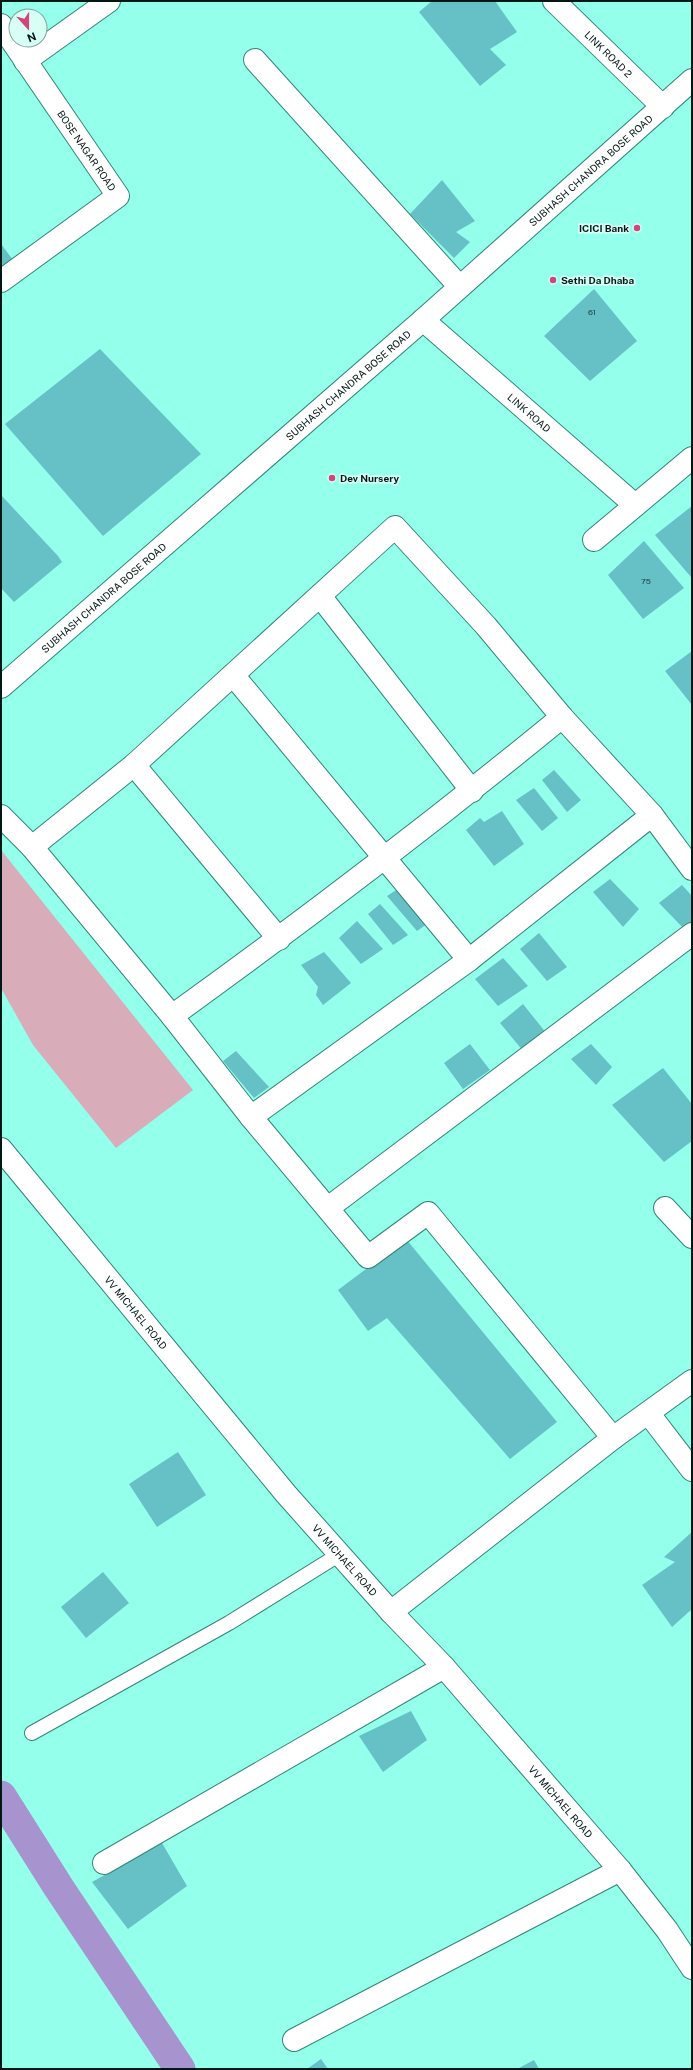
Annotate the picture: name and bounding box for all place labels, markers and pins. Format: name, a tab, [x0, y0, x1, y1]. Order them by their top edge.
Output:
place label: ICICI Bank	[579, 222, 629, 234]
marker: ICICI Bank	[632, 223, 642, 233]
place label: Sethi Da Dhaba	[561, 274, 634, 286]
marker: Sethi Da Dhaba	[548, 275, 558, 285]
place label: Dev Nursery	[340, 472, 399, 484]
marker: Dev Nursery	[327, 473, 337, 483]

